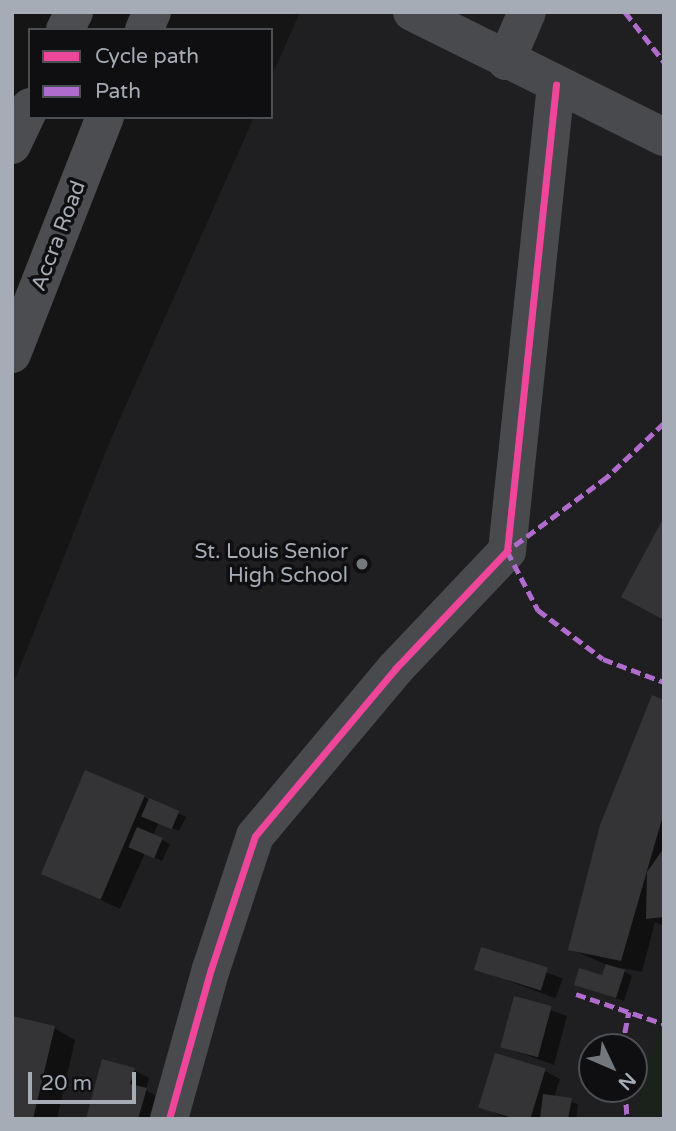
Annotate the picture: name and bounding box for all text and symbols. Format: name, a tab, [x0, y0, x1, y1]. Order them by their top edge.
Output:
legend	[28, 28, 273, 119]
text: Cycle path	[95, 44, 199, 69]
text: Path	[95, 79, 141, 104]
street label: Accra Road	[26, 177, 92, 295]
place label: St. Louis Senior High School	[195, 539, 348, 589]
marker: St. Louis Senior High School	[354, 556, 370, 572]
north arrow	[578, 1033, 648, 1103]
scale bar	[32, 1058, 140, 1102]
text: N	[613, 1068, 640, 1094]
text: 20 m	[41, 1071, 92, 1096]

